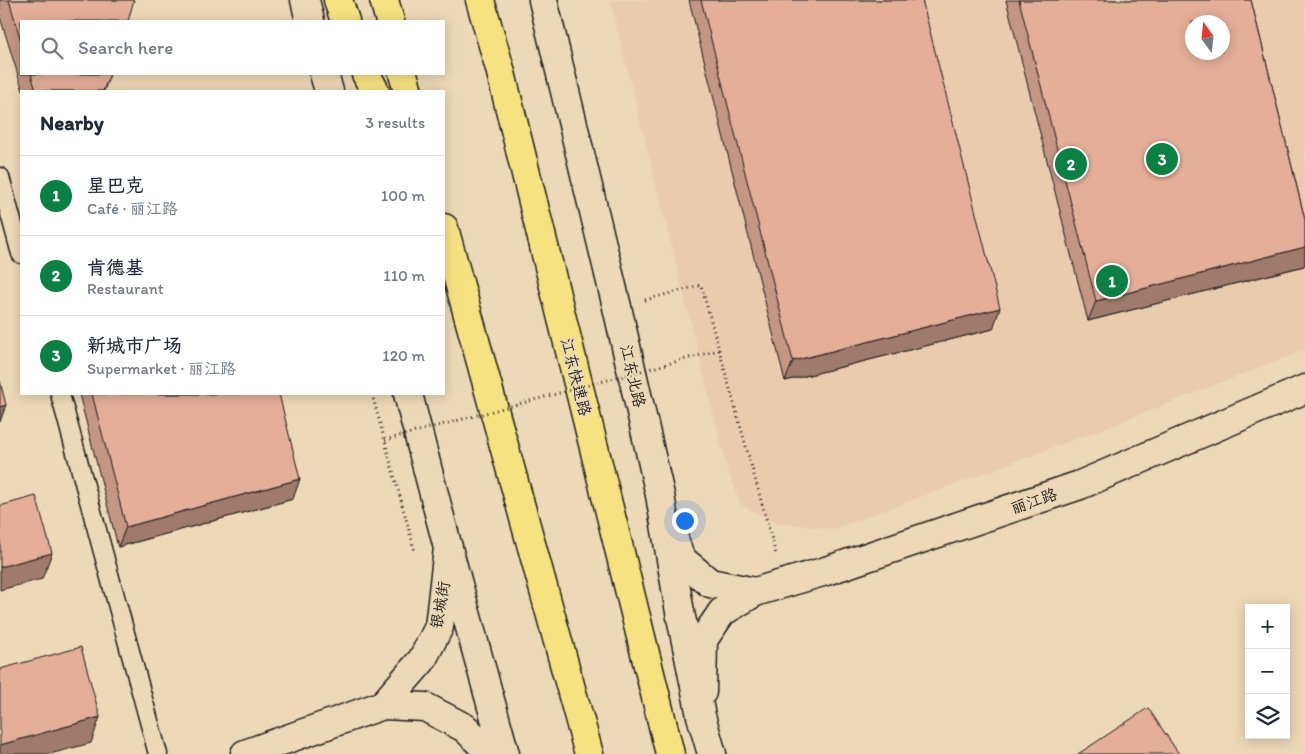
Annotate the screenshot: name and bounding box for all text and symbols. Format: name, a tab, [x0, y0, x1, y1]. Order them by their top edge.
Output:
north arrow	[1185, 15, 1230, 60]
search box	[20, 20, 445, 75]
icon: search	[38, 34, 66, 62]
text: Search here	[78, 36, 173, 59]
text: Nearby	[40, 110, 104, 135]
text: 3 results	[365, 113, 425, 132]
pin: 3	[1146, 140, 1178, 178]
pin: 2	[1055, 145, 1087, 183]
text: 星巴克	[87, 174, 144, 197]
text: 1	[52, 186, 60, 205]
text: 100 m	[381, 186, 425, 205]
text: Café · 丽江路	[87, 199, 178, 218]
text: 肯德基	[87, 256, 144, 279]
pin: 1	[1096, 262, 1128, 300]
text: 2	[52, 266, 60, 285]
text: 110 m	[383, 266, 425, 285]
text: Restaurant	[87, 279, 164, 298]
text: 新城市广场	[87, 334, 182, 357]
street label: 江东快速路	[557, 336, 595, 418]
street label: 江东北路	[617, 343, 649, 409]
text: 3	[52, 346, 60, 365]
text: 120 m	[382, 346, 425, 365]
text: Supermarket · 丽江路	[87, 359, 236, 378]
street label: 丽江路	[1008, 484, 1060, 518]
your location	[672, 508, 698, 534]
street label: 银城街	[426, 580, 454, 630]
map controls	[1245, 604, 1290, 739]
button: +	[1245, 604, 1290, 649]
button: −	[1245, 649, 1290, 694]
button: layers	[1245, 694, 1290, 739]

